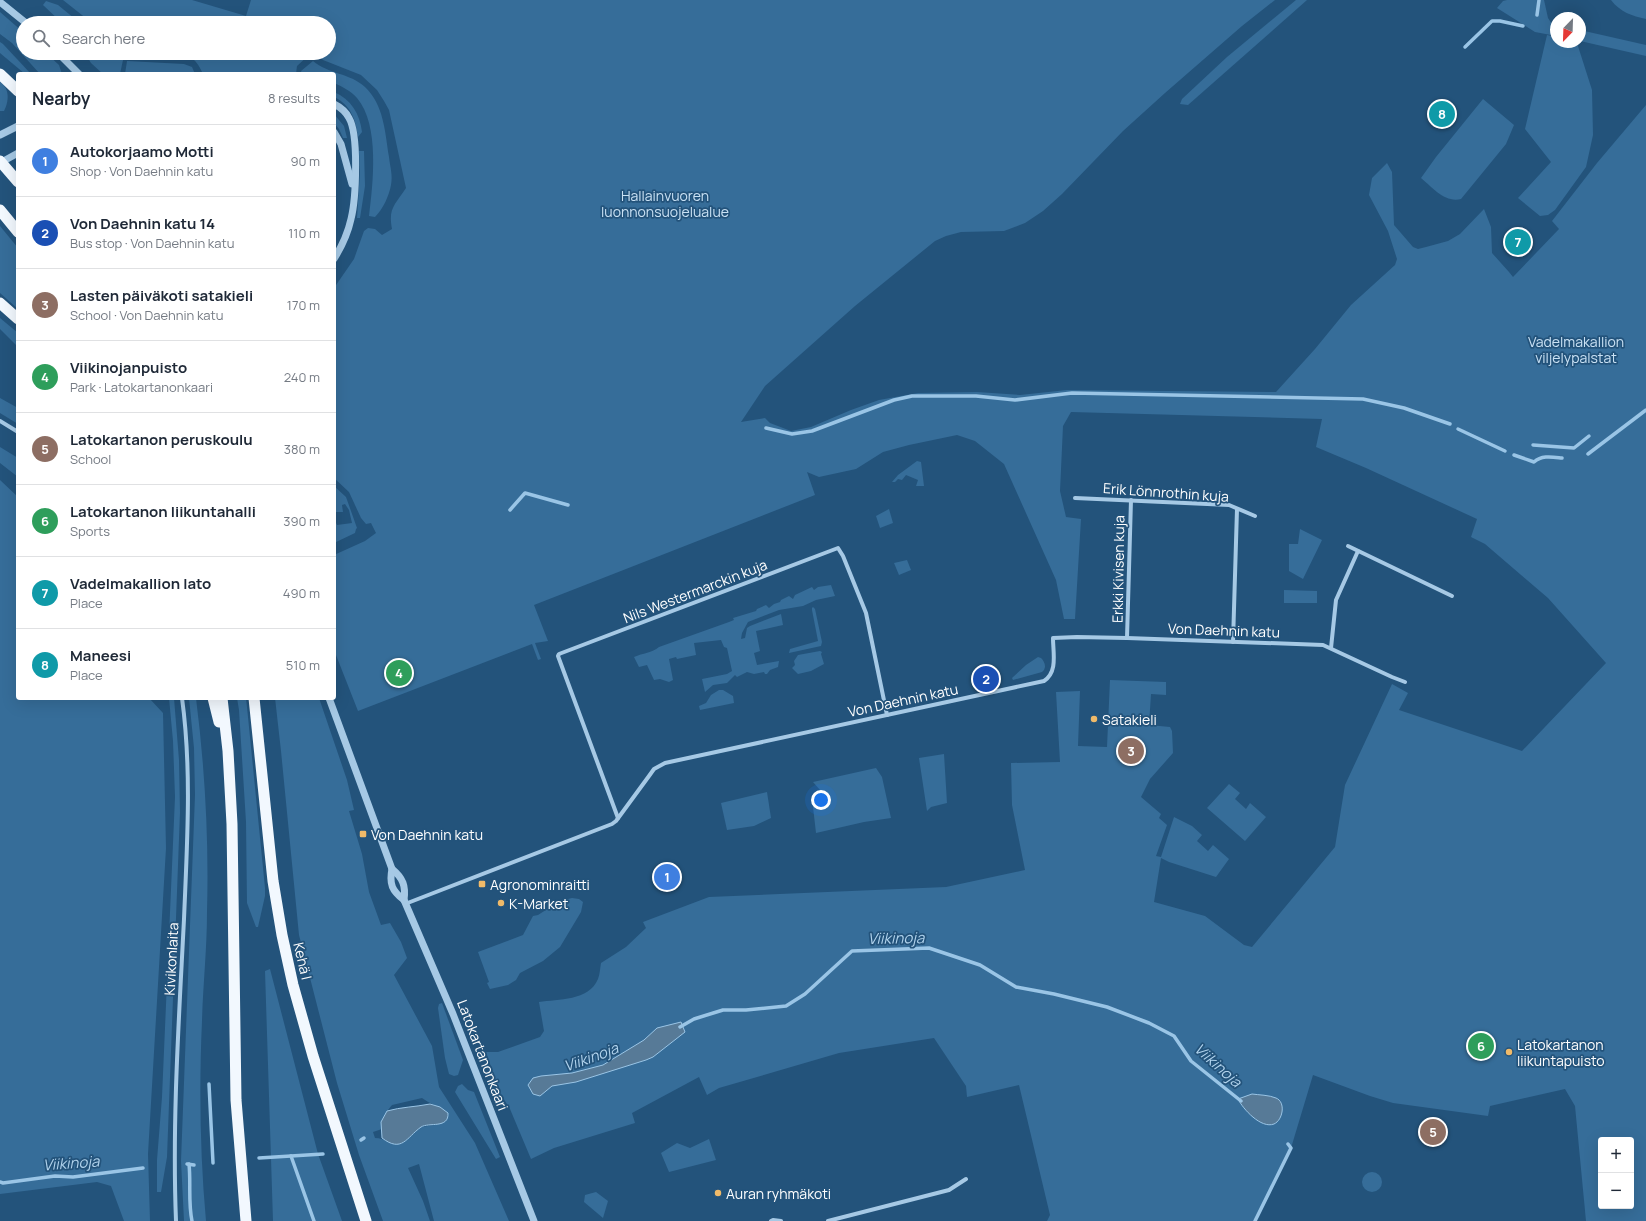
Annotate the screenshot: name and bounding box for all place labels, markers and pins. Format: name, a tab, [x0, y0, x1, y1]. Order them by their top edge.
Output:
pin: 8	[1429, 99, 1455, 129]
pin: 7	[1505, 227, 1531, 257]
pin: 4	[386, 658, 412, 688]
pin: 2	[973, 664, 999, 694]
place label: Satakieli	[1102, 710, 1157, 729]
marker: Satakieli	[1089, 714, 1099, 724]
pin: 3	[1118, 736, 1144, 766]
place label: Von Daehnin katu	[371, 825, 483, 844]
marker: Von Daehnin katu	[358, 829, 368, 839]
pin: 1	[654, 862, 680, 892]
place label: Agronominraitti	[490, 875, 590, 894]
marker: Agronominraitti	[477, 879, 487, 889]
place label: K-Market	[509, 894, 569, 913]
marker: K-Market	[496, 898, 506, 908]
pin: 6	[1468, 1031, 1494, 1061]
place label: Latokartanon liikuntapuisto	[1517, 1035, 1605, 1070]
marker: Latokartanon liikuntapuisto	[1504, 1047, 1514, 1057]
pin: 5	[1420, 1117, 1446, 1147]
place label: Auran ryhmäkoti	[726, 1184, 831, 1203]
marker: Auran ryhmäkoti	[713, 1188, 723, 1198]

